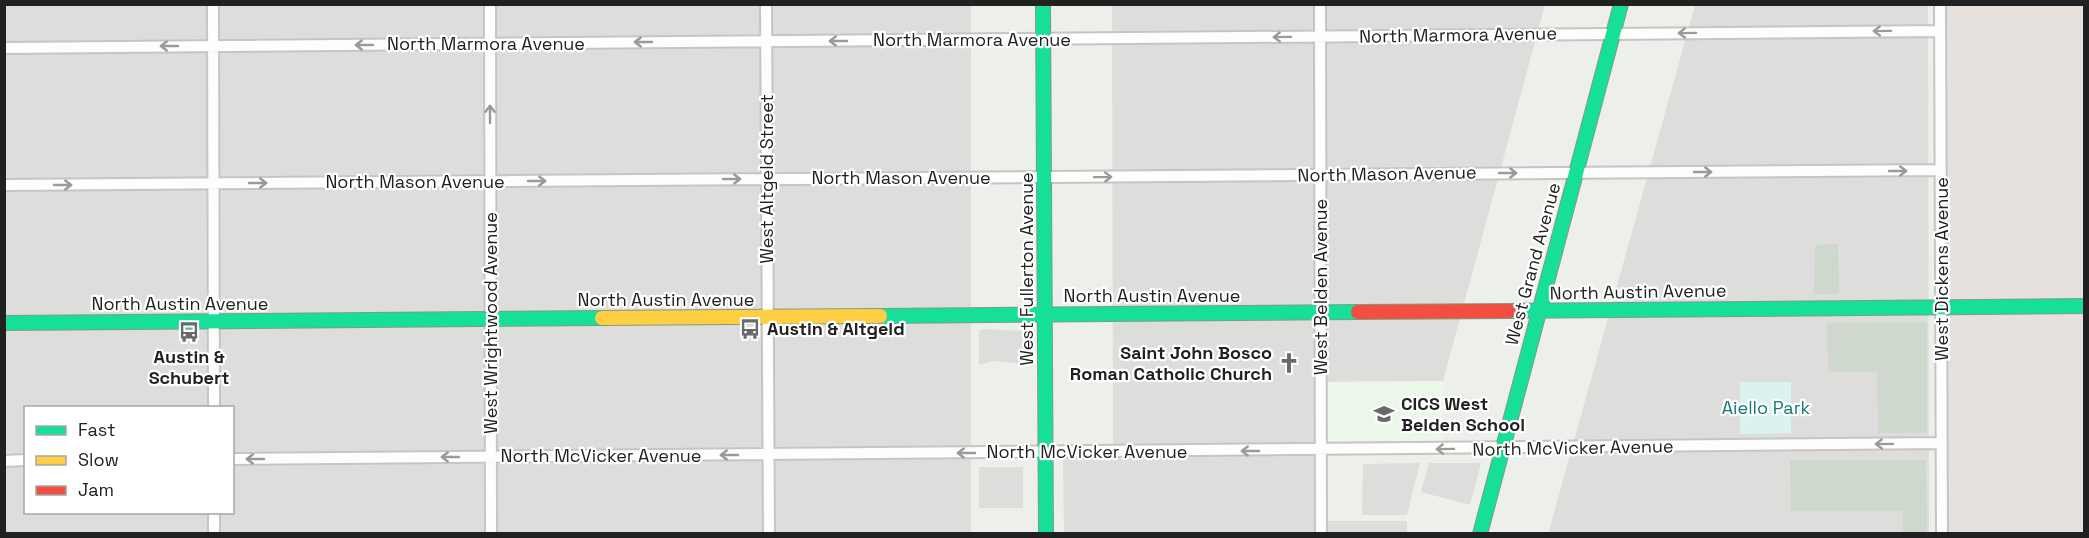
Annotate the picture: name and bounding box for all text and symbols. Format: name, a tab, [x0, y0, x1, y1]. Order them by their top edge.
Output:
street label: North Marmora Avenue	[1359, 21, 1557, 48]
one-way arrow	[1872, 26, 1892, 37]
one-way arrow	[1677, 27, 1697, 39]
street label: North Marmora Avenue	[873, 28, 1071, 51]
one-way arrow	[1272, 31, 1292, 43]
street label: North Marmora Avenue	[387, 32, 585, 55]
one-way arrow	[828, 35, 848, 47]
one-way arrow	[633, 37, 653, 48]
one-way arrow	[354, 39, 374, 51]
one-way arrow	[159, 40, 179, 52]
street label: West Altgeld Street	[755, 94, 778, 264]
one-way arrow	[484, 104, 496, 124]
street label: North Mason Avenue	[1297, 160, 1477, 187]
one-way arrow	[1887, 165, 1907, 176]
street label: North Mason Avenue	[811, 166, 991, 189]
one-way arrow	[1692, 166, 1712, 178]
one-way arrow	[1497, 167, 1517, 179]
street label: North Mason Avenue	[325, 170, 505, 193]
one-way arrow	[1092, 171, 1112, 183]
street label: West Fullerton Avenue	[1015, 172, 1038, 366]
one-way arrow	[721, 174, 741, 185]
one-way arrow	[526, 175, 546, 187]
one-way arrow	[247, 177, 267, 189]
street label: West Dickens Avenue	[1930, 177, 1953, 361]
one-way arrow	[52, 179, 72, 191]
street label: West Grand Avenue	[1500, 180, 1565, 348]
street label: West Belden Avenue	[1309, 199, 1332, 375]
street label: West Wrightwood Avenue	[479, 212, 502, 434]
street label: North Austin Avenue	[1549, 278, 1727, 305]
street label: North Austin Avenue	[1064, 284, 1240, 307]
street label: North Austin Avenue	[578, 288, 754, 311]
street label: North Austin Avenue	[92, 292, 268, 315]
bus stop icon: Austin & Altgeld	[738, 317, 762, 341]
place label: Austin & Altgeld	[767, 317, 905, 340]
bus stop icon: Austin & Schubert	[177, 320, 201, 344]
place label: Saint John Bosco Roman Catholic Church	[1070, 341, 1272, 385]
place label: Austin & Schubert	[149, 345, 229, 389]
church icon: Saint John Bosco Roman Catholic Church	[1277, 351, 1301, 375]
place label: CICS West Belden School	[1401, 392, 1525, 436]
park label: Aiello Park	[1722, 396, 1811, 419]
school or university icon: CICS West Belden School	[1372, 402, 1396, 426]
legend	[24, 406, 234, 514]
text: Fast	[78, 418, 115, 441]
street label: North McVicker Avenue	[1472, 434, 1674, 461]
one-way arrow	[1874, 438, 1894, 450]
street label: North McVicker Avenue	[986, 440, 1188, 463]
one-way arrow	[1435, 443, 1455, 455]
street label: North McVicker Avenue	[500, 444, 702, 467]
one-way arrow	[1240, 445, 1260, 457]
one-way arrow	[956, 447, 976, 459]
text: Slow	[78, 448, 119, 471]
one-way arrow	[719, 449, 739, 461]
one-way arrow	[440, 451, 460, 463]
one-way arrow	[245, 453, 265, 465]
text: Jam	[78, 478, 114, 501]

